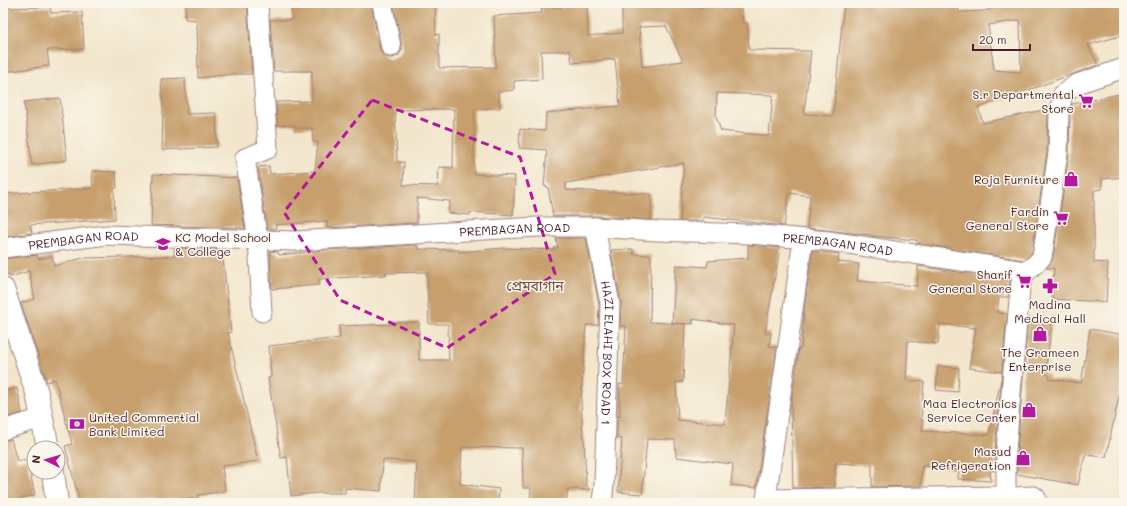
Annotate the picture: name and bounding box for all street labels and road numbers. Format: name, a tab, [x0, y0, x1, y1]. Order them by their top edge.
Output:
street label: PREMBAGAN ROAD	[459, 219, 570, 240]
street label: PREMBAGAN ROAD	[27, 227, 139, 253]
street label: PREMBAGAN ROAD	[782, 229, 894, 259]
street label: HAZI ELAHI BOX ROAD 1	[598, 279, 618, 425]

